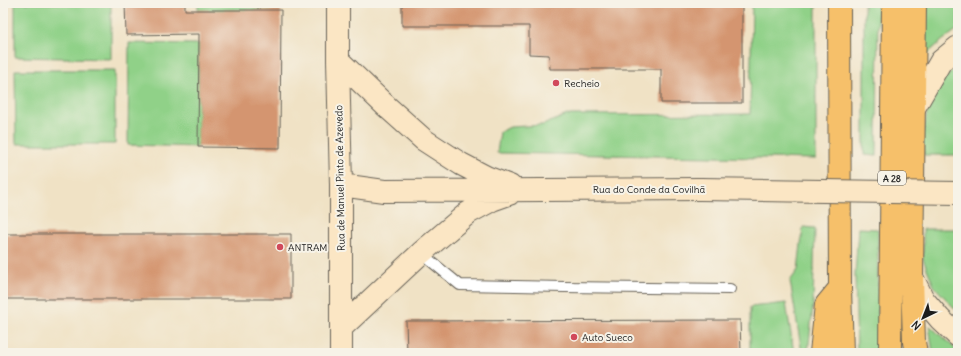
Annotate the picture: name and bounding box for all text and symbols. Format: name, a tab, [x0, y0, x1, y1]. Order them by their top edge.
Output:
place label: Recheio	[564, 77, 600, 90]
marker: Recheio	[551, 78, 561, 88]
street label: Rua de Manuel Pinto de Azevedo	[332, 104, 348, 251]
road number: A 28	[878, 171, 906, 185]
street label: Rua do Conde da Covilhã	[593, 183, 706, 196]
place label: ANTRAM	[288, 241, 327, 254]
marker: ANTRAM	[275, 242, 285, 252]
north arrow	[903, 298, 943, 338]
text: N	[909, 318, 924, 333]
place label: Auto Sueco	[582, 331, 633, 344]
marker: Auto Sueco	[569, 332, 579, 342]

